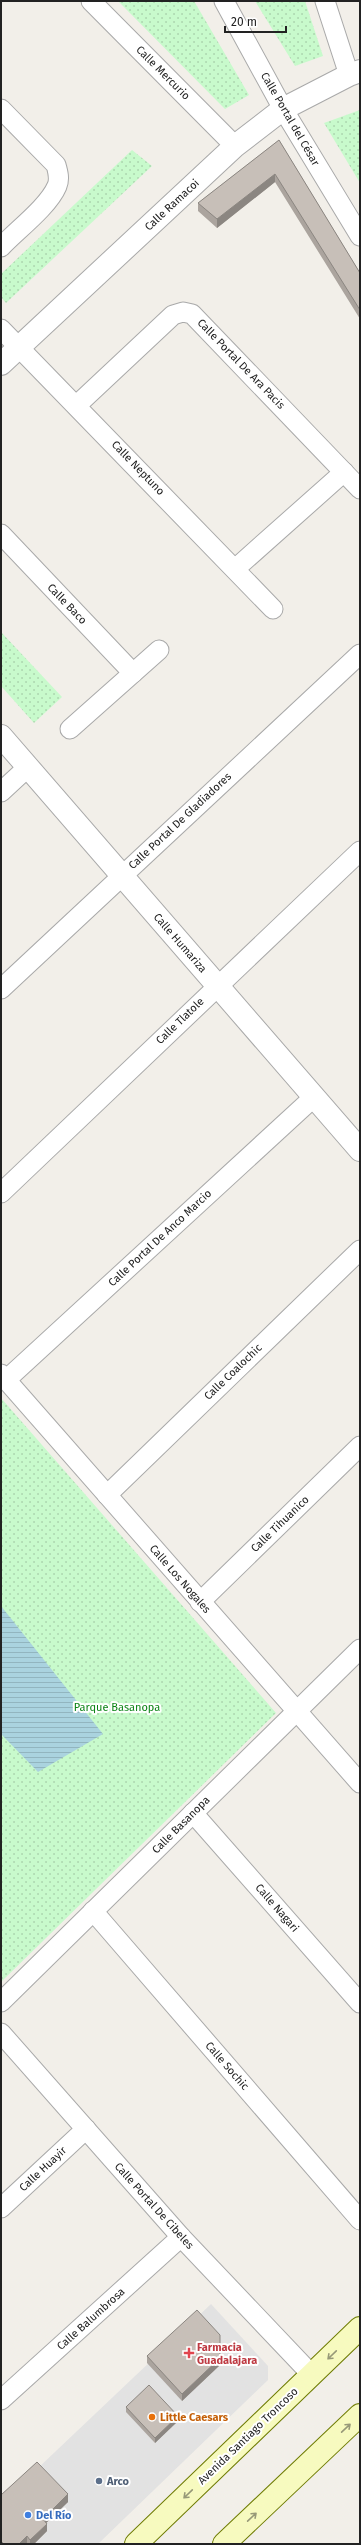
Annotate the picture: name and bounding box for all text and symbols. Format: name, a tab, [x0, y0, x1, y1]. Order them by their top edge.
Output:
scale bar	[225, 8, 286, 34]
text: 20 m	[231, 15, 257, 29]
street label: Calle Mercurio	[133, 43, 193, 103]
street label: Calle Portal del César	[258, 70, 322, 169]
street label: Calle Ramacoi	[142, 176, 202, 234]
street label: Calle Portal De Ara Pacis	[195, 316, 287, 412]
street label: Calle Neptuno	[109, 438, 167, 498]
street label: Calle Baco	[44, 581, 90, 627]
street label: Calle Portal De Gladiadores	[126, 770, 234, 872]
street label: Calle Humariza	[151, 911, 209, 975]
street label: Calle Tlatole	[153, 995, 207, 1047]
street label: Calle Portal De Anco Marcio	[106, 1187, 214, 1289]
street label: Calle Coalochic	[202, 1341, 264, 1403]
street label: Calle Tihuanico	[248, 1493, 312, 1555]
street label: Calle Los Nogales	[147, 1542, 213, 1616]
park label: Parque Basanopa	[74, 1701, 160, 1714]
street label: Calle Basanopa	[150, 1793, 213, 1856]
street label: Calle Nagari	[253, 1881, 301, 1935]
street label: Calle Sochic	[203, 2039, 251, 2093]
street label: Calle Huayir	[17, 2143, 70, 2194]
street label: Calle Portal De Cibeles	[112, 2160, 196, 2252]
street label: Calle Balumbrosa	[54, 2285, 128, 2353]
place label: Farmacia Guadalajara	[197, 2341, 257, 2367]
marker: Farmacia Guadalajara	[184, 2348, 194, 2358]
one-way arrow	[327, 2350, 337, 2360]
street label: Avenida Santiago Troncoso	[195, 2385, 301, 2487]
place label: Little Caesars	[160, 2411, 229, 2424]
marker: Little Caesars	[147, 2412, 157, 2422]
one-way arrow	[341, 2423, 351, 2432]
place label: Arco	[106, 2475, 130, 2488]
marker: Arco	[94, 2476, 104, 2486]
one-way arrow	[183, 2489, 193, 2499]
place label: Del Río	[36, 2509, 72, 2522]
marker: Del Río	[23, 2510, 33, 2520]
one-way arrow	[247, 2512, 257, 2522]

